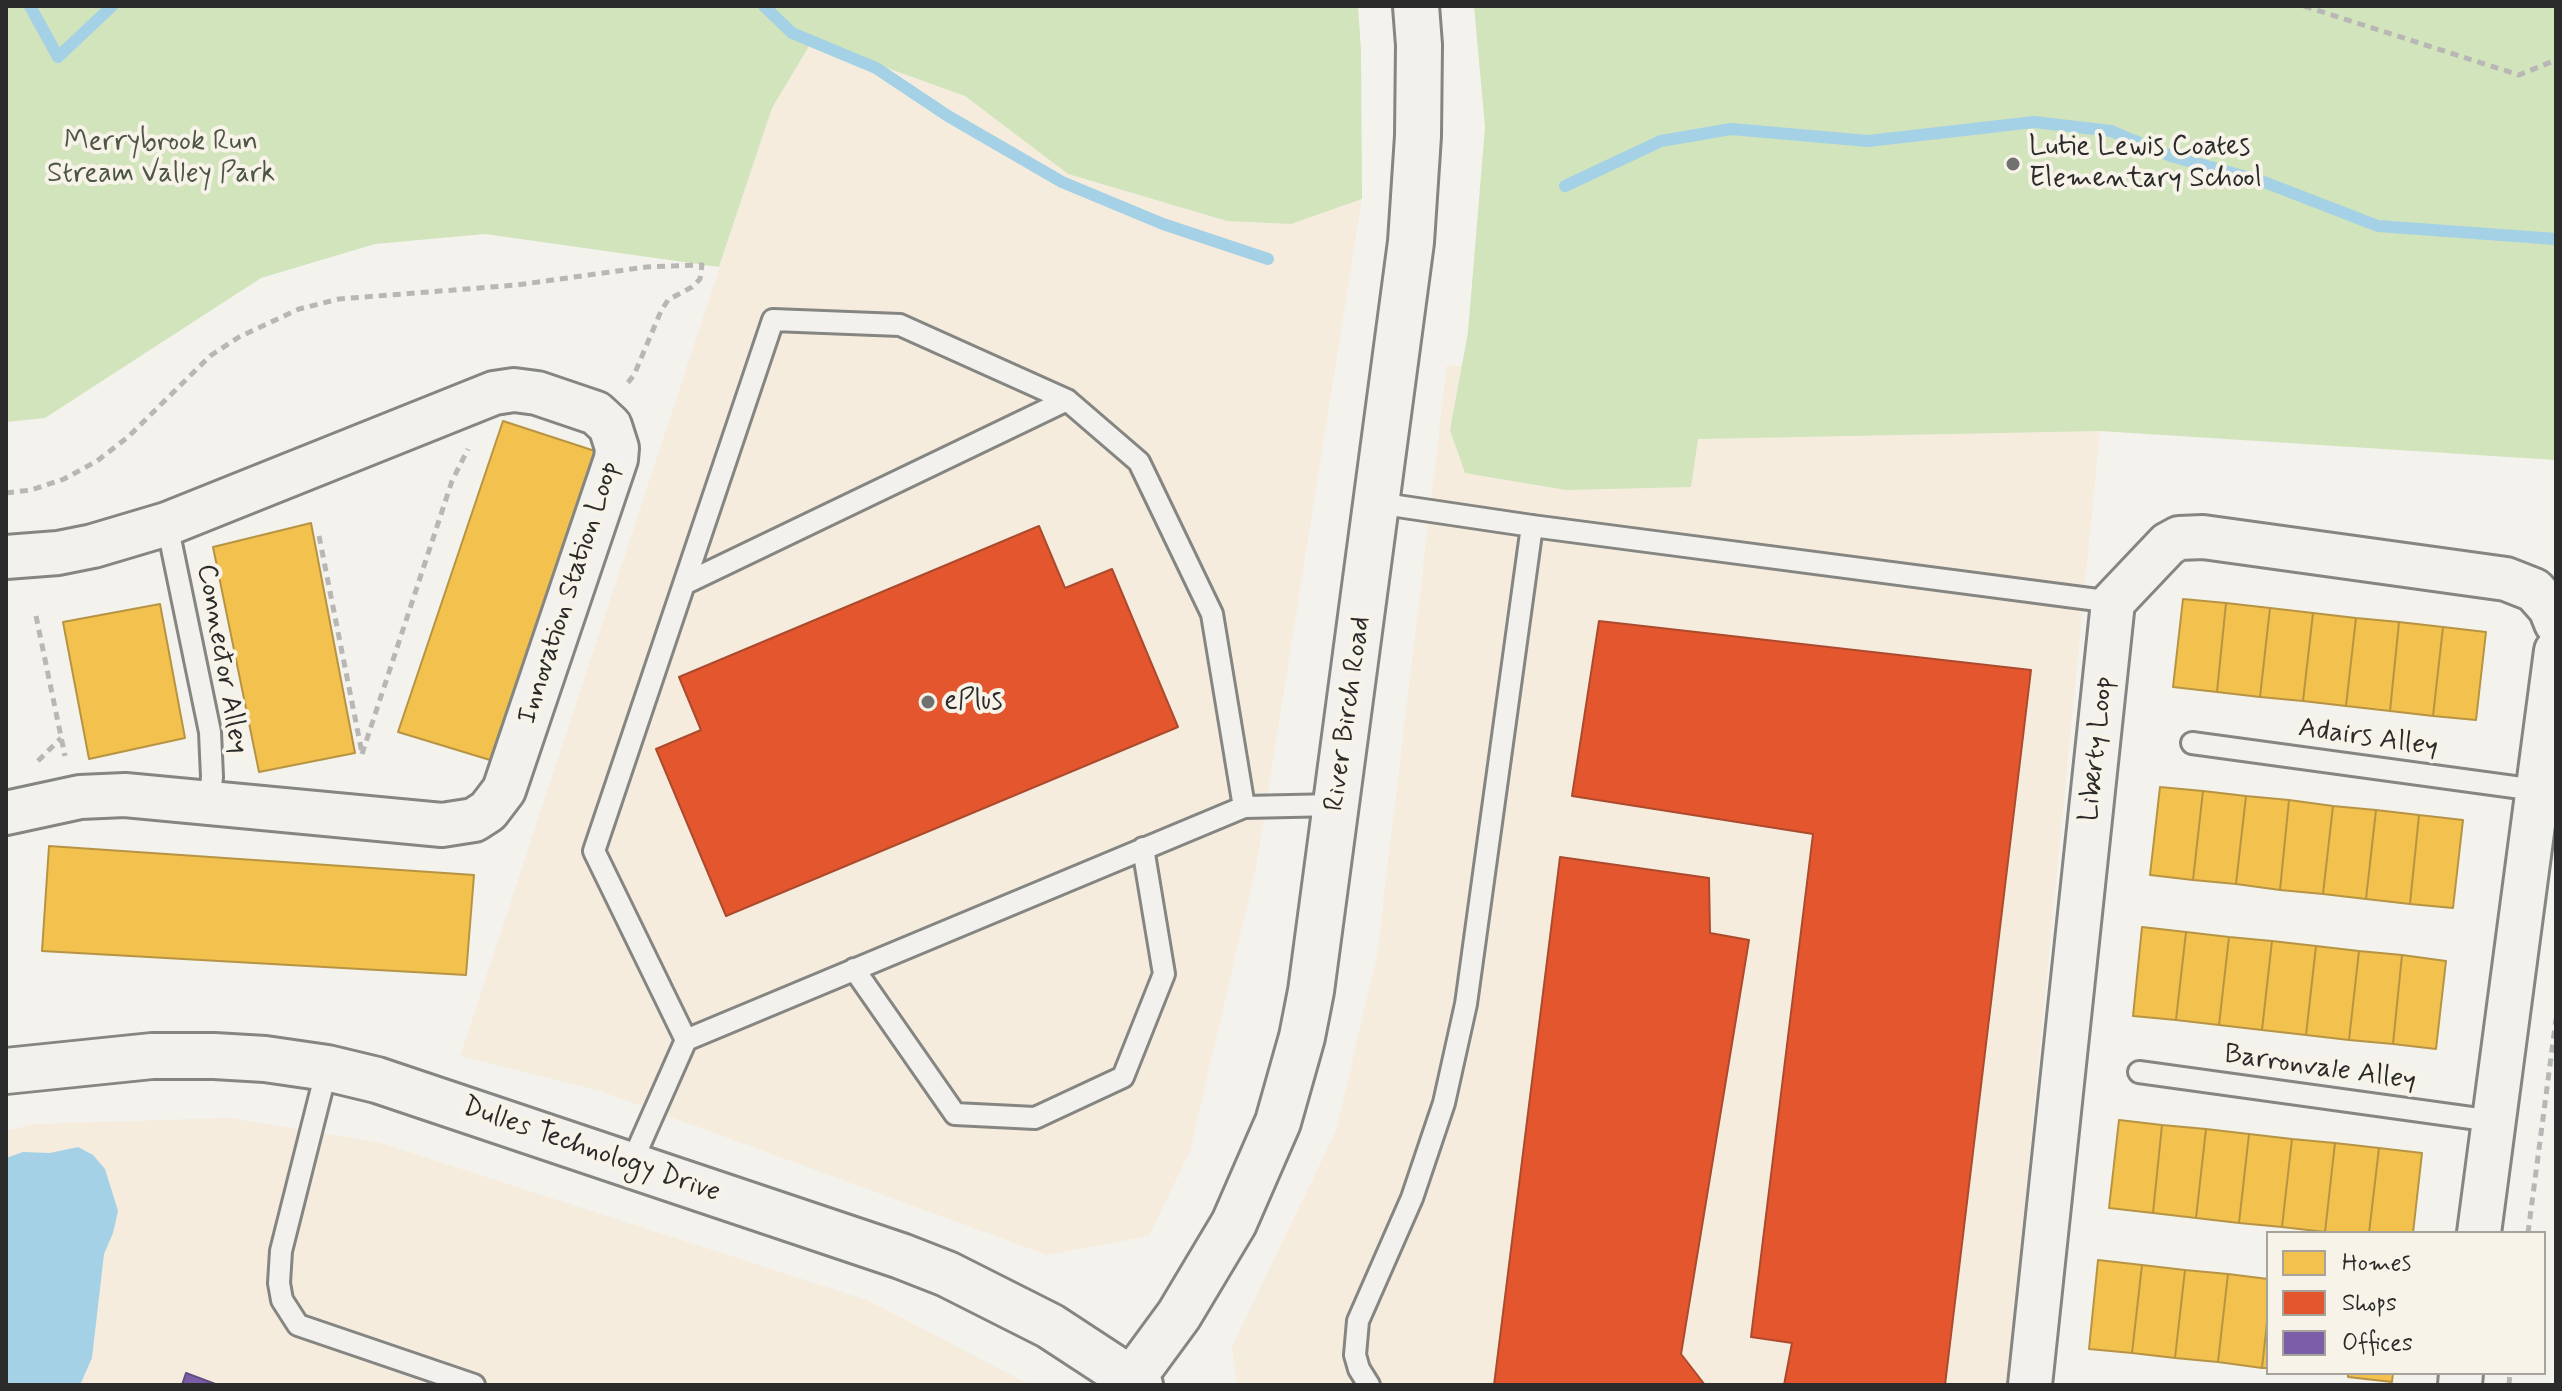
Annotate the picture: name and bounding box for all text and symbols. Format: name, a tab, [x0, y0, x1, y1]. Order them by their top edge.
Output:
park label: Merrybrook Run Stream Valley Park	[47, 126, 275, 192]
place label: Lutie Lewis Coates Elementary School	[2029, 131, 2262, 197]
marker: Lutie Lewis Coates Elementary School	[2004, 155, 2022, 173]
street label: Innovation Station Loop	[512, 457, 628, 729]
street label: Connector Alley	[188, 562, 254, 756]
street label: River Birch Road	[1319, 614, 1379, 814]
street label: Liberty Loop	[2074, 675, 2122, 823]
place label: ePlus	[944, 685, 1003, 719]
marker: ePlus	[919, 693, 937, 711]
street label: Adairs Alley	[2296, 713, 2440, 765]
street label: Barronvale Alley	[2222, 1039, 2418, 1099]
street label: Dulles Technology Drive	[458, 1091, 724, 1211]
legend	[2266, 1231, 2546, 1375]
text: Homes	[2342, 1248, 2411, 1279]
text: Shops	[2342, 1288, 2397, 1319]
text: Offices	[2342, 1328, 2413, 1359]

